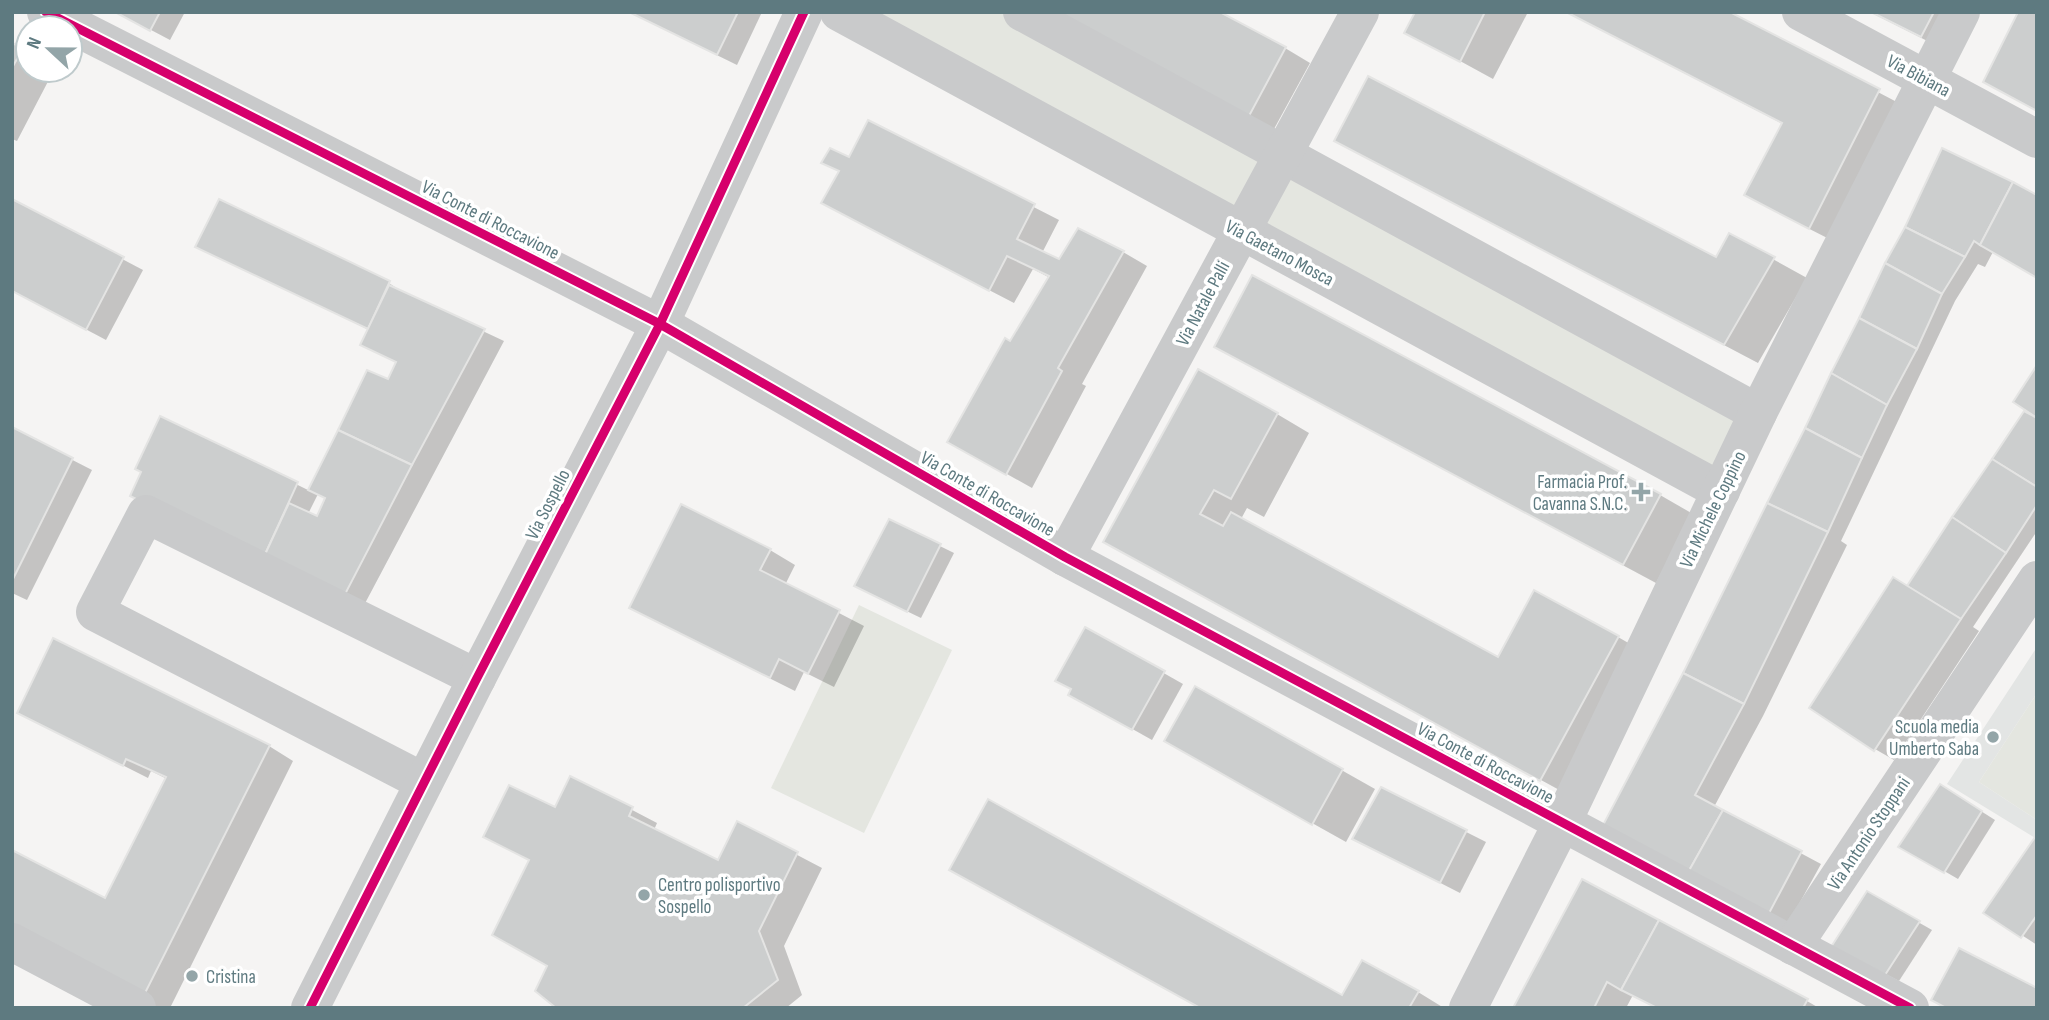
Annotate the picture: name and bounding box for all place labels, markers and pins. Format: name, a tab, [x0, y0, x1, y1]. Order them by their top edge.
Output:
place label: Farmacia Prof. Cavanna S.N.C.	[1533, 471, 1627, 516]
marker: Farmacia Prof. Cavanna S.N.C.	[1633, 484, 1649, 500]
place label: Scuola media Umberto Saba	[1889, 716, 1979, 761]
marker: Scuola media Umberto Saba	[1985, 729, 2001, 745]
place label: Centro polisportivo Sospello	[658, 874, 781, 919]
marker: Centro polisportivo Sospello	[636, 887, 652, 903]
place label: Cristina	[206, 966, 256, 989]
marker: Cristina	[184, 968, 200, 984]

